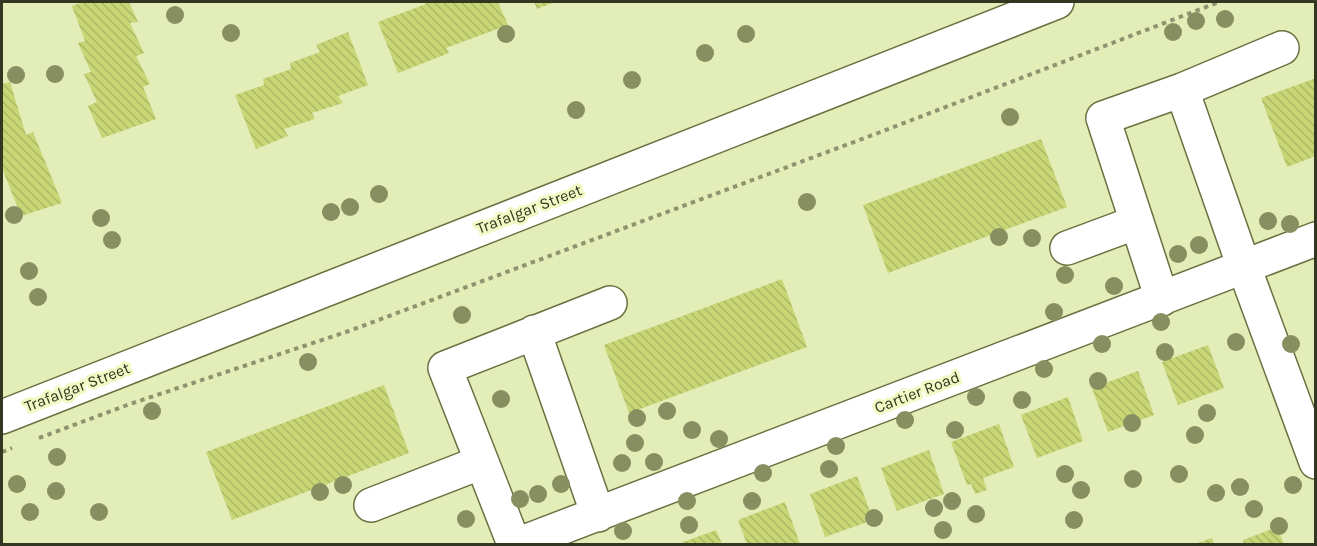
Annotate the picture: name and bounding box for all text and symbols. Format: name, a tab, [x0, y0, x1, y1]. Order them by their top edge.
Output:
street label: Trafalgar Street	[474, 180, 584, 238]
street label: Trafalgar Street	[22, 358, 132, 416]
street label: Cartier Road	[872, 367, 962, 417]

